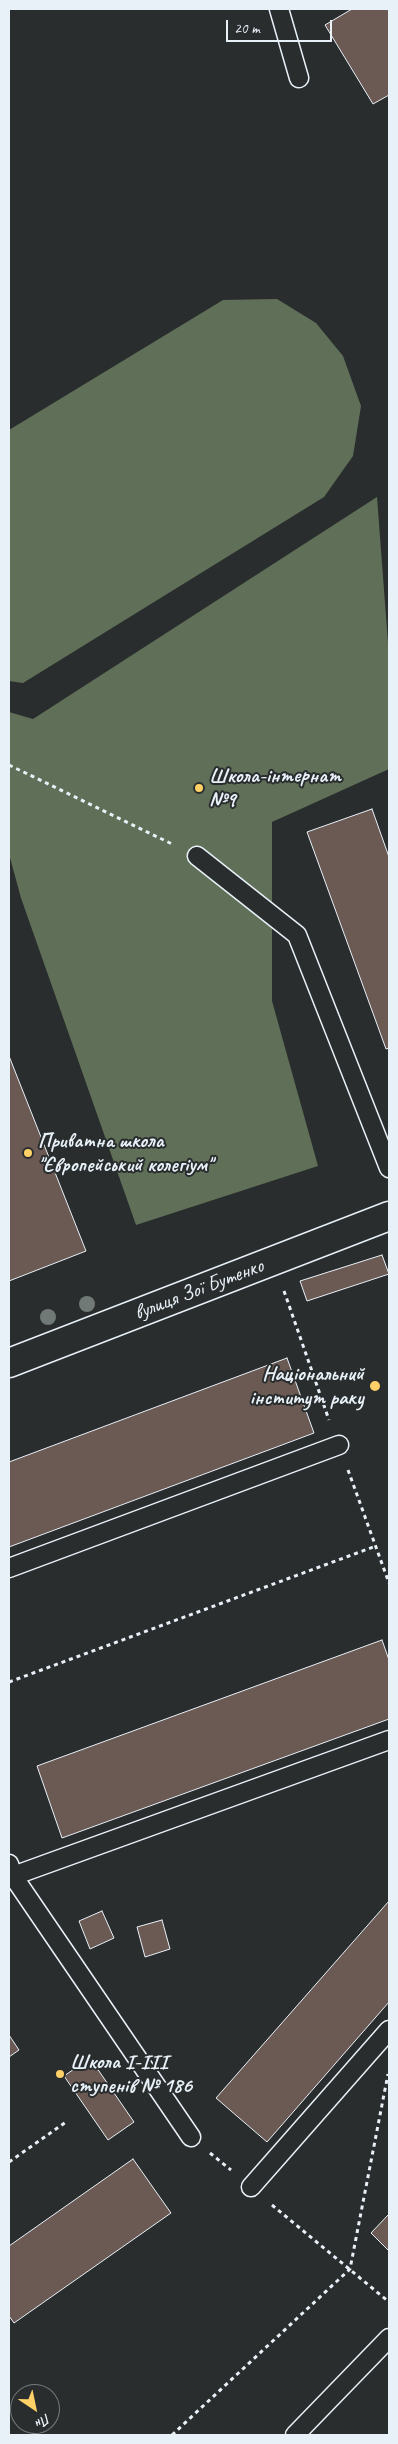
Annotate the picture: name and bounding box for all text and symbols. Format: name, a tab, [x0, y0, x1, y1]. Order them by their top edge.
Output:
scale bar	[228, 10, 334, 42]
text: 20 m	[234, 19, 260, 38]
place label: Школа-інтернат №9	[209, 763, 341, 813]
marker: Школа-інтернат №9	[193, 782, 205, 794]
place label: Приватна школа "Європейський колегіум"	[38, 1128, 212, 1178]
marker: Приватна школа "Європейський колегіум"	[22, 1147, 34, 1159]
street label: вулиця Зої Бутенко	[131, 1254, 267, 1326]
place label: Національний інститут раку	[250, 1361, 364, 1411]
marker: Національний інститут раку	[368, 1379, 382, 1393]
place label: Школа І-ІІІ ступенів № 186	[70, 2049, 192, 2099]
marker: Школа І-ІІІ ступенів № 186	[54, 2068, 66, 2080]
north arrow	[10, 2384, 60, 2434]
text: Пн	[32, 2410, 54, 2432]

